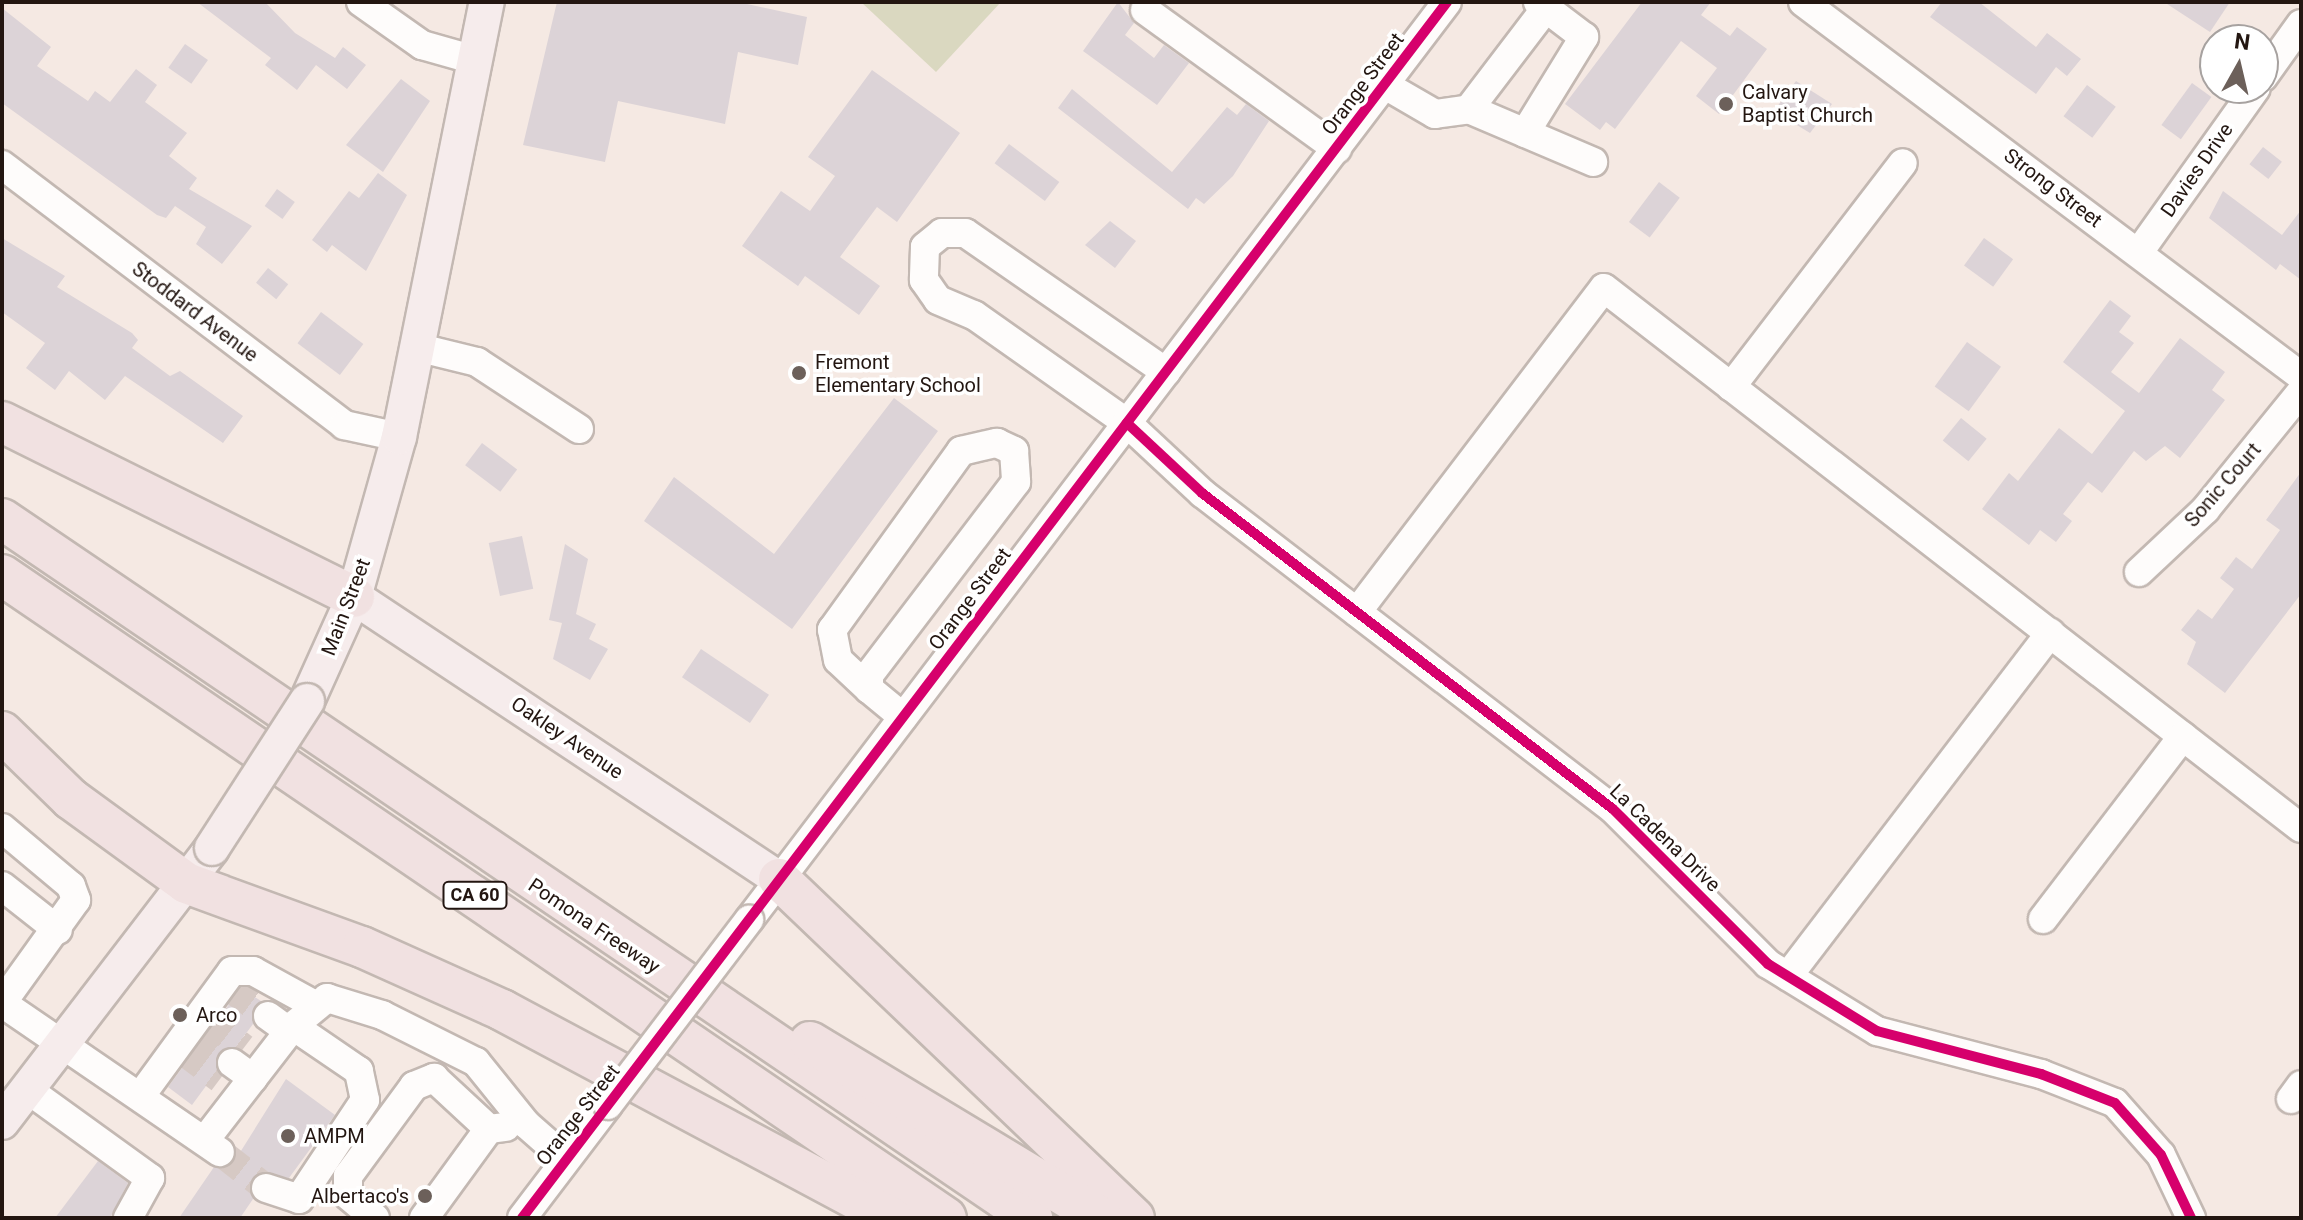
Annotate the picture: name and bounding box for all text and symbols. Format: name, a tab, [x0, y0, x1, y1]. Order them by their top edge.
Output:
north arrow	[2199, 24, 2279, 104]
street label: Orange Street	[1317, 28, 1409, 140]
text: N	[2233, 28, 2252, 55]
place label: Calvary Baptist Church	[1742, 80, 1873, 127]
marker: Calvary Baptist Church	[1717, 95, 1735, 113]
street label: Davies Drive	[2156, 118, 2238, 222]
street label: Strong Street	[1999, 143, 2107, 233]
street label: Stoddard Avenue	[127, 257, 263, 367]
place label: Fremont Elementary School	[815, 350, 981, 397]
marker: Fremont Elementary School	[790, 364, 808, 382]
street label: Sonic Court	[2180, 438, 2266, 532]
street label: Orange Street	[924, 543, 1016, 655]
street label: Main Street	[317, 555, 375, 659]
street label: Oakley Avenue	[506, 692, 628, 784]
street label: La Cadena Drive	[1605, 779, 1725, 897]
street label: Pomona Freeway	[524, 873, 664, 979]
road number: CA 60	[441, 881, 509, 909]
place label: Arco	[196, 1003, 238, 1027]
marker: Arco	[171, 1006, 189, 1024]
street label: Orange Street	[531, 1060, 625, 1170]
place label: AMPM	[304, 1124, 365, 1148]
marker: AMPM	[279, 1127, 297, 1145]
place label: Albertaco's	[311, 1184, 409, 1208]
marker: Albertaco's	[416, 1187, 434, 1205]

